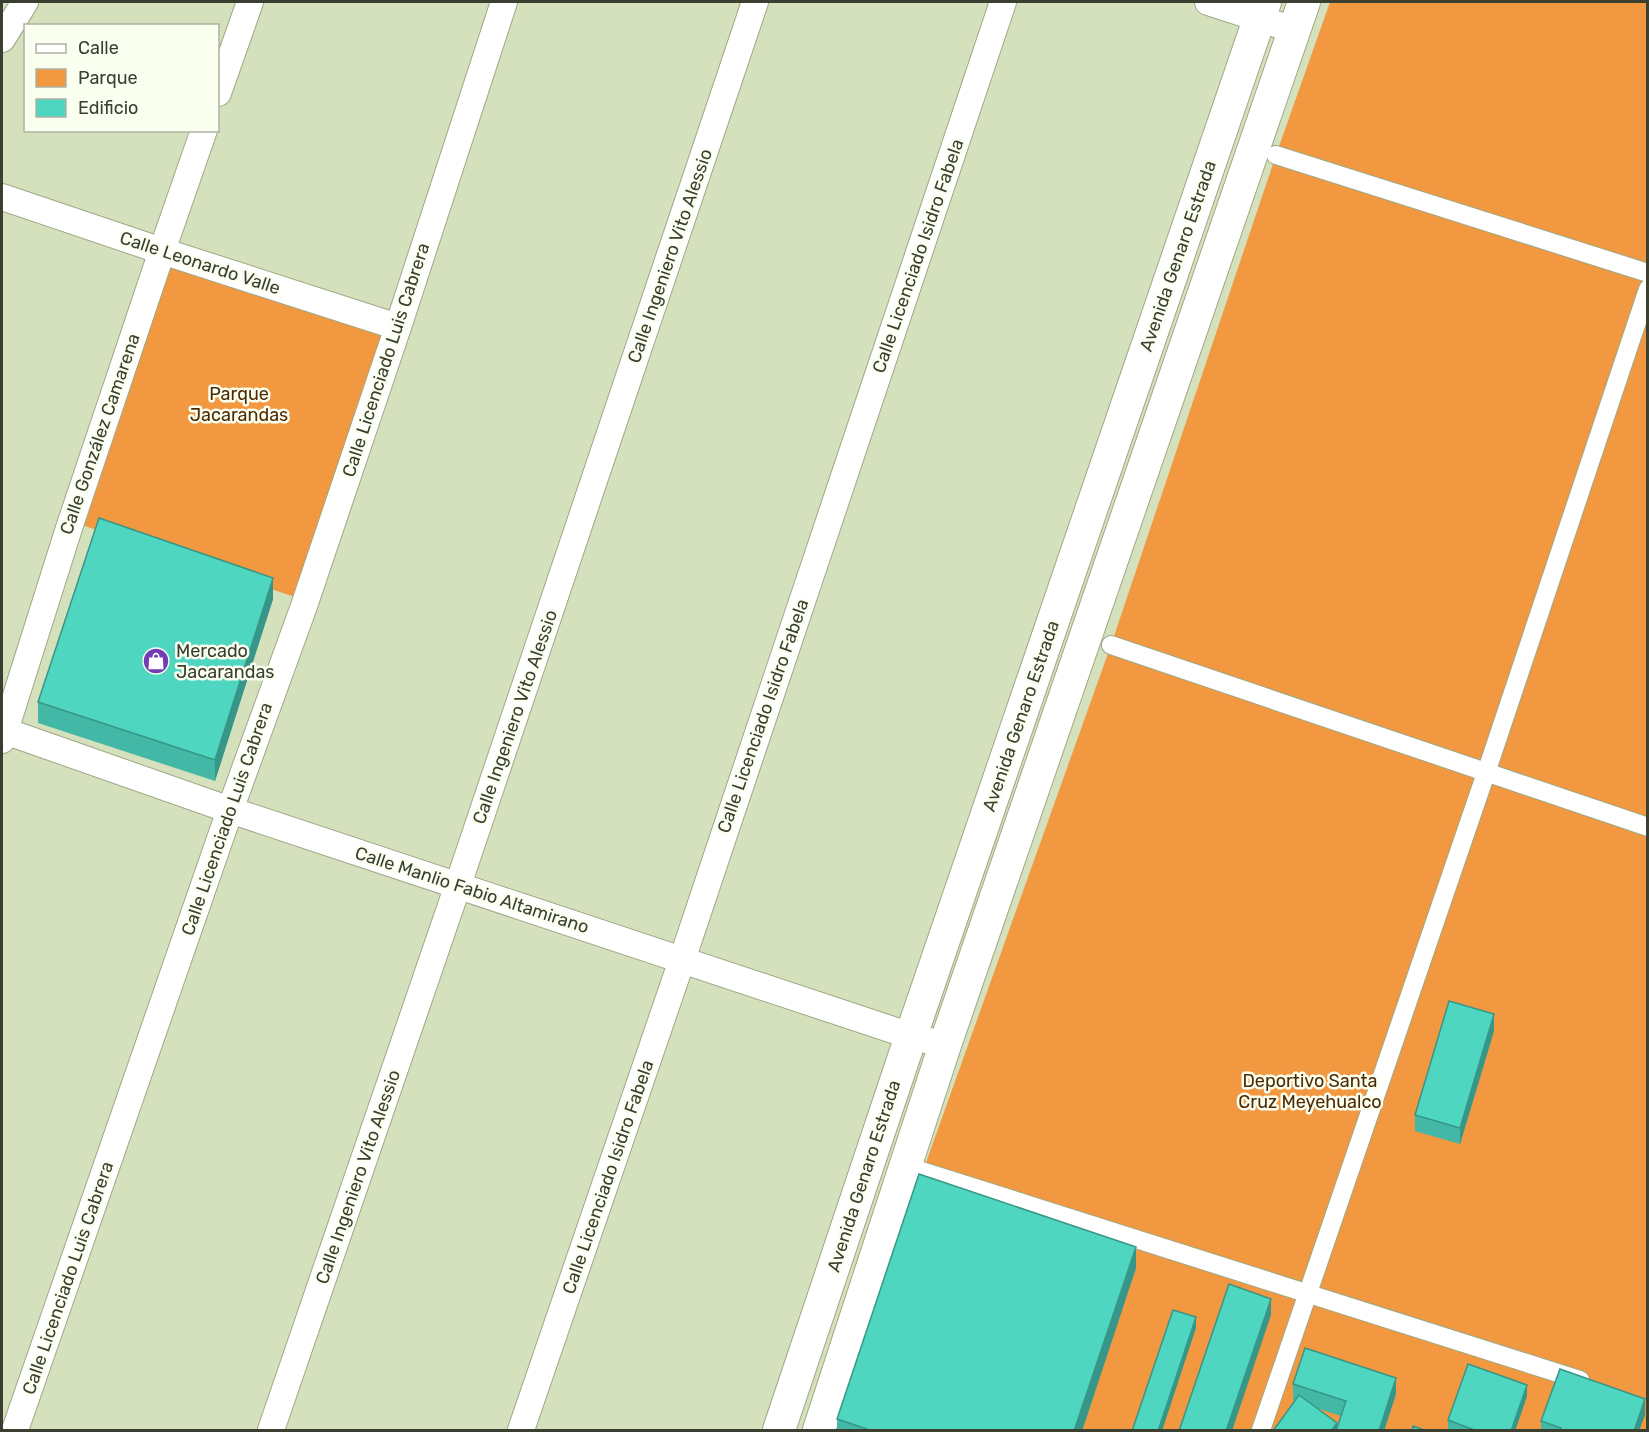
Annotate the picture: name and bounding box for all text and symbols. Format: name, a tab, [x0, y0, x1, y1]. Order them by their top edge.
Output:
legend	[24, 24, 219, 132]
text: Calle	[78, 37, 119, 59]
text: Parque	[78, 67, 138, 89]
text: Edificio	[78, 97, 138, 119]
street label: Calle Licenciado Isidro Fabela	[868, 136, 968, 376]
street label: Calle Ingeniero Vito Alessio	[623, 146, 717, 366]
street label: Avenida Genaro Estrada	[1135, 158, 1221, 354]
street label: Calle Leonardo Valle	[117, 227, 283, 299]
street label: Calle Licenciado Luis Cabrera	[338, 240, 434, 480]
street label: Calle González Camarena	[55, 331, 145, 537]
park label: Parque Jacarandas	[190, 383, 288, 426]
street label: Calle Licenciado Isidro Fabela	[713, 596, 813, 836]
street label: Calle Ingeniero Vito Alessio	[468, 607, 562, 827]
street label: Avenida Genaro Estrada	[978, 618, 1064, 814]
place label: Mercado Jacarandas	[176, 640, 275, 683]
shop icon: Mercado Jacarandas	[141, 646, 171, 676]
street label: Calle Licenciado Luis Cabrera	[177, 700, 277, 938]
street label: Calle Manlio Fabio Altamirano	[352, 842, 592, 938]
street label: Calle Licenciado Isidro Fabela	[558, 1057, 658, 1297]
street label: Calle Ingeniero Vito Alessio	[311, 1067, 405, 1287]
park label: Deportivo Santa Cruz Meyehualco	[1238, 1070, 1382, 1113]
street label: Avenida Genaro Estrada	[823, 1077, 905, 1275]
street label: Calle Licenciado Luis Cabrera	[18, 1159, 118, 1397]

